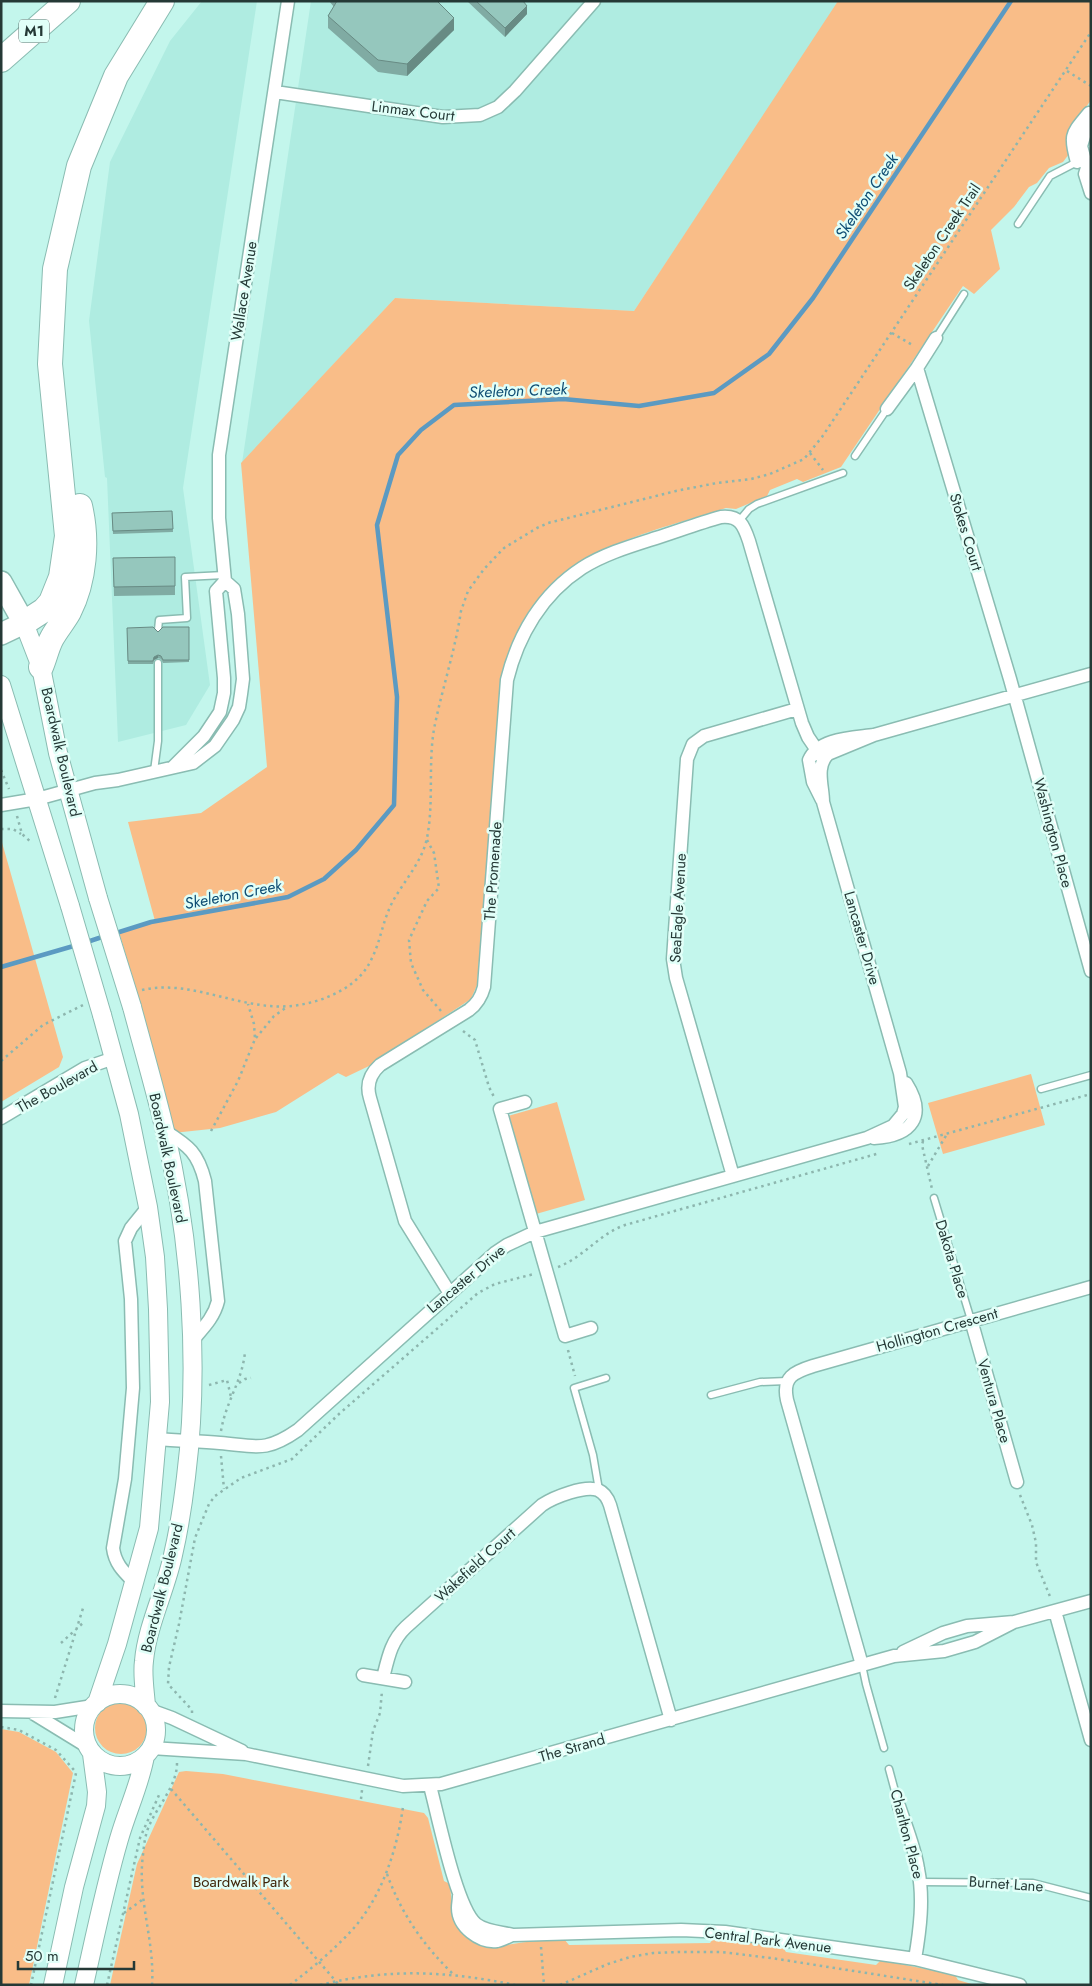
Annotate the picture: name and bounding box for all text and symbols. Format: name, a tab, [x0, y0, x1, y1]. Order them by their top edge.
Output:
road number: M1	[19, 20, 49, 42]
street label: Linmax Court	[370, 95, 456, 127]
water label: Skeleton Creek	[829, 148, 904, 244]
street label: Skeleton Creek Trail	[898, 179, 986, 295]
street label: Wallace Avenue	[225, 239, 263, 343]
water label: Skeleton Creek	[468, 377, 569, 404]
street label: Stokes Court	[944, 491, 988, 574]
street label: Boardwalk Boulevard	[35, 685, 87, 819]
street label: Washington Place	[1028, 776, 1078, 891]
street label: The Promenade	[479, 821, 507, 921]
street label: SeaEagle Avenue	[664, 852, 692, 963]
water label: Skeleton Creek	[183, 874, 285, 915]
street label: Lancaster Drive	[838, 889, 886, 988]
street label: The Boulevard	[12, 1056, 102, 1118]
street label: Boardwalk Boulevard	[143, 1091, 193, 1225]
street label: Dakota Place	[930, 1217, 974, 1301]
street label: Lancaster Drive	[422, 1239, 510, 1318]
street label: Hollington Crescent	[874, 1302, 1001, 1358]
street label: Ventura Place	[972, 1356, 1017, 1446]
street label: Boardwalk Boulevard	[135, 1521, 189, 1655]
street label: Wakefield Court	[430, 1522, 521, 1607]
street label: The Strand	[536, 1728, 608, 1768]
street label: Charlton Place	[884, 1787, 930, 1881]
street label: Burnet Lane	[968, 1870, 1044, 1898]
park label: Boardwalk Park	[193, 1871, 289, 1893]
street label: Central Park Avenue	[703, 1921, 833, 1959]
scale bar	[18, 1938, 134, 1970]
text: 50 m	[25, 1945, 59, 1967]

